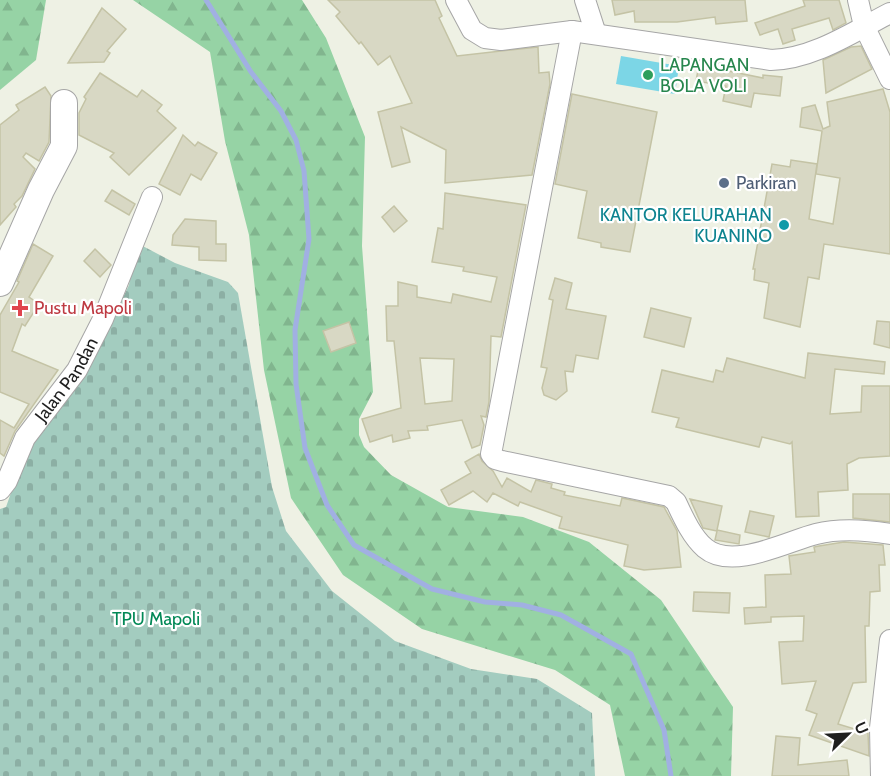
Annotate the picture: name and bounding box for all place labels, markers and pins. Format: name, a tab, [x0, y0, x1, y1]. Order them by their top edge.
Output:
place label: LAPANGAN BOLA VOLI	[660, 54, 749, 97]
marker: LAPANGAN BOLA VOLI	[641, 68, 655, 82]
place label: Parkiran	[736, 172, 797, 194]
marker: Parkiran	[717, 176, 731, 190]
place label: KANTOR KELURAHAN KUANINO	[600, 204, 772, 247]
marker: KANTOR KELURAHAN KUANINO	[777, 218, 791, 232]
place label: Pustu Mapoli	[34, 297, 132, 319]
marker: Pustu Mapoli	[11, 299, 29, 317]

